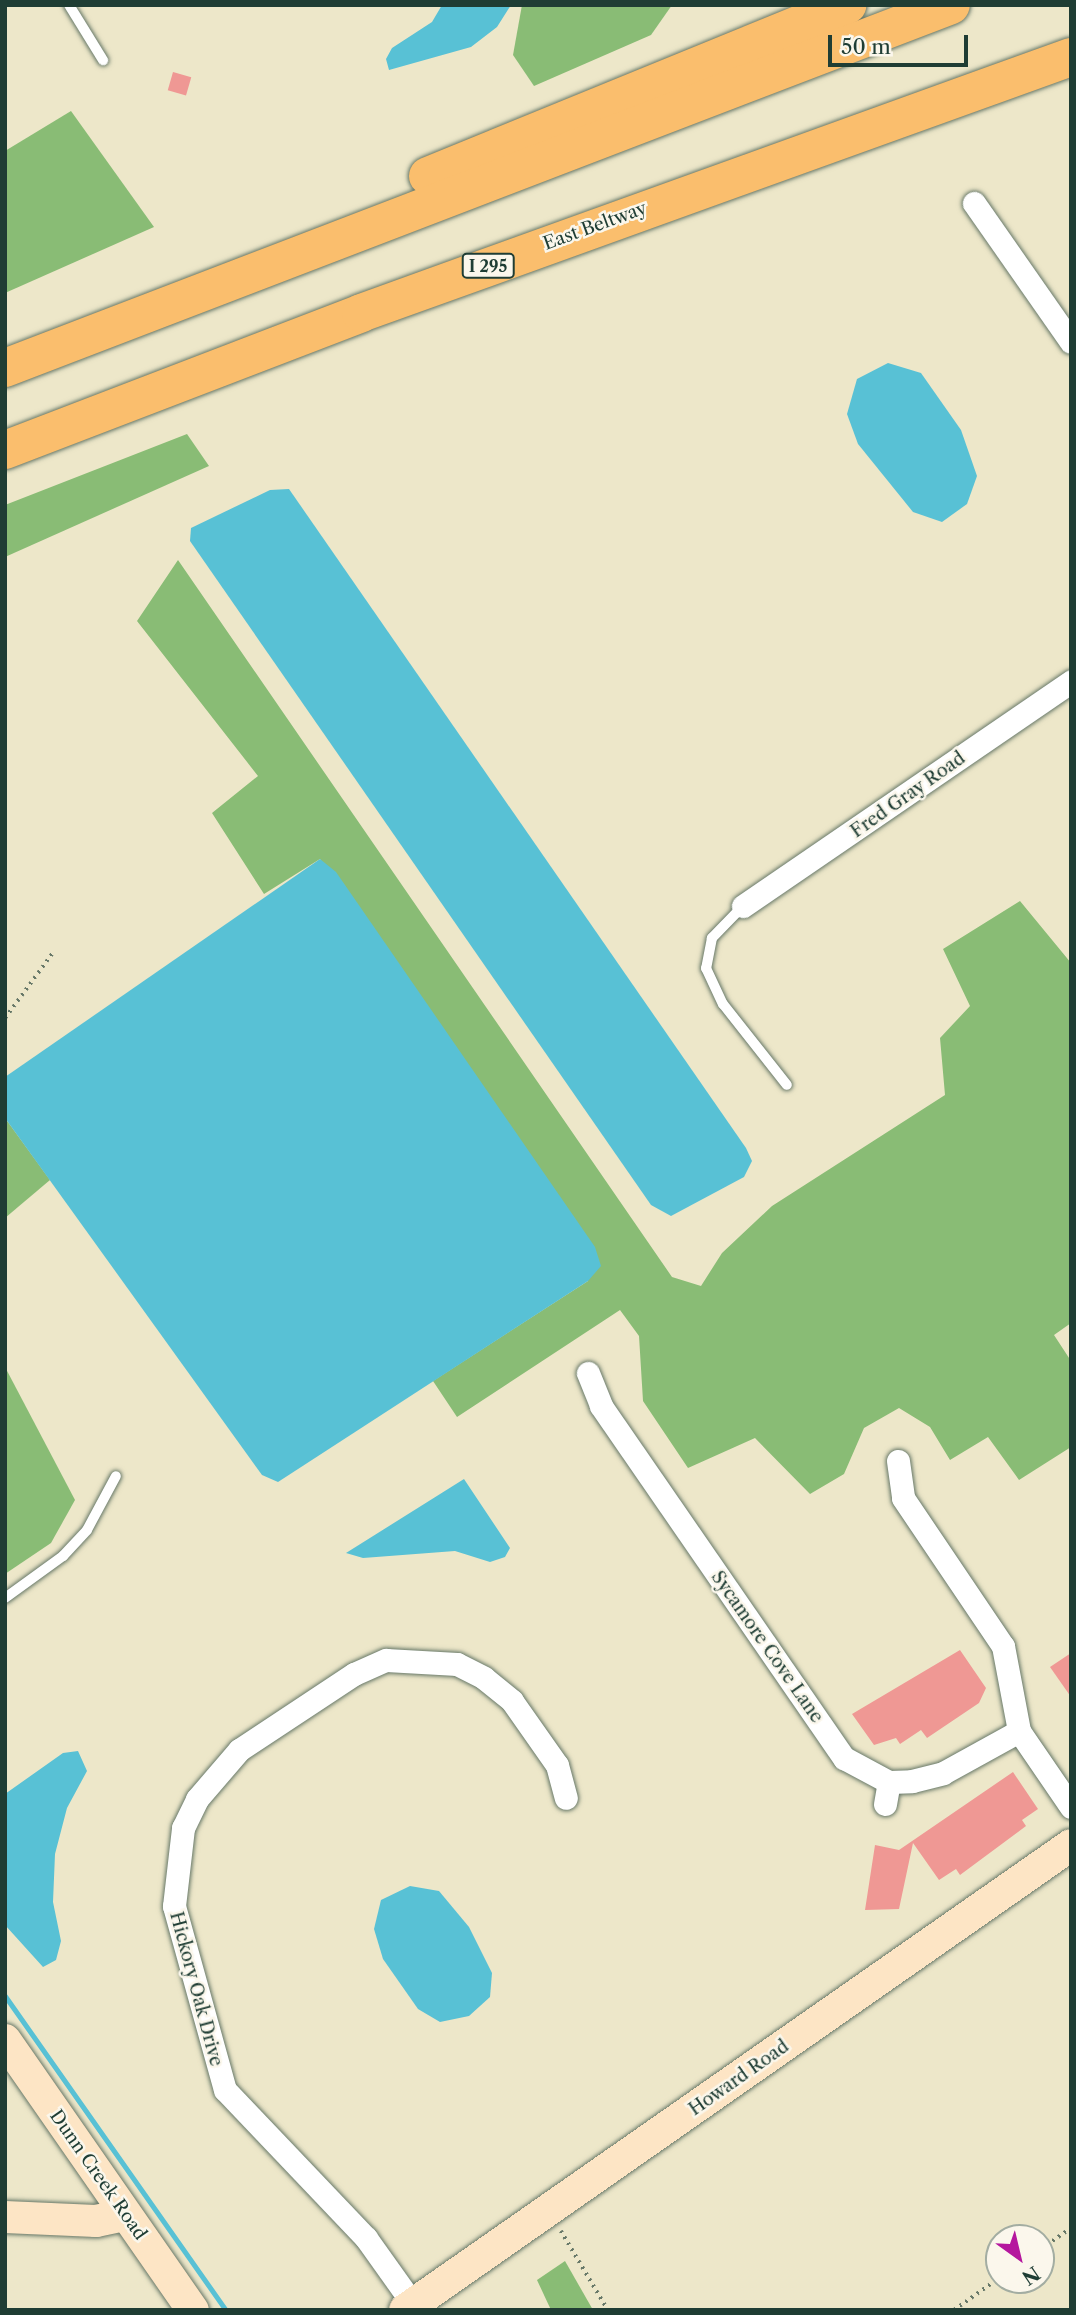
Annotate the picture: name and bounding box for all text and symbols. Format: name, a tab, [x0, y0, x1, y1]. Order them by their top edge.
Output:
scale bar	[831, 21, 971, 65]
text: 50 m	[841, 34, 891, 59]
street label: East Beltway	[540, 197, 650, 255]
road number: I 295	[460, 254, 516, 278]
street label: Fred Gray Road	[846, 747, 970, 843]
street label: Sycamore Cove Lane	[706, 1567, 828, 1727]
street label: Hickory Oak Drive	[165, 1909, 227, 2069]
street label: Howard Road	[685, 2036, 793, 2120]
street label: Dunn Creek Road	[45, 2106, 151, 2244]
north arrow	[985, 2224, 1055, 2294]
text: N	[1018, 2261, 1044, 2289]

